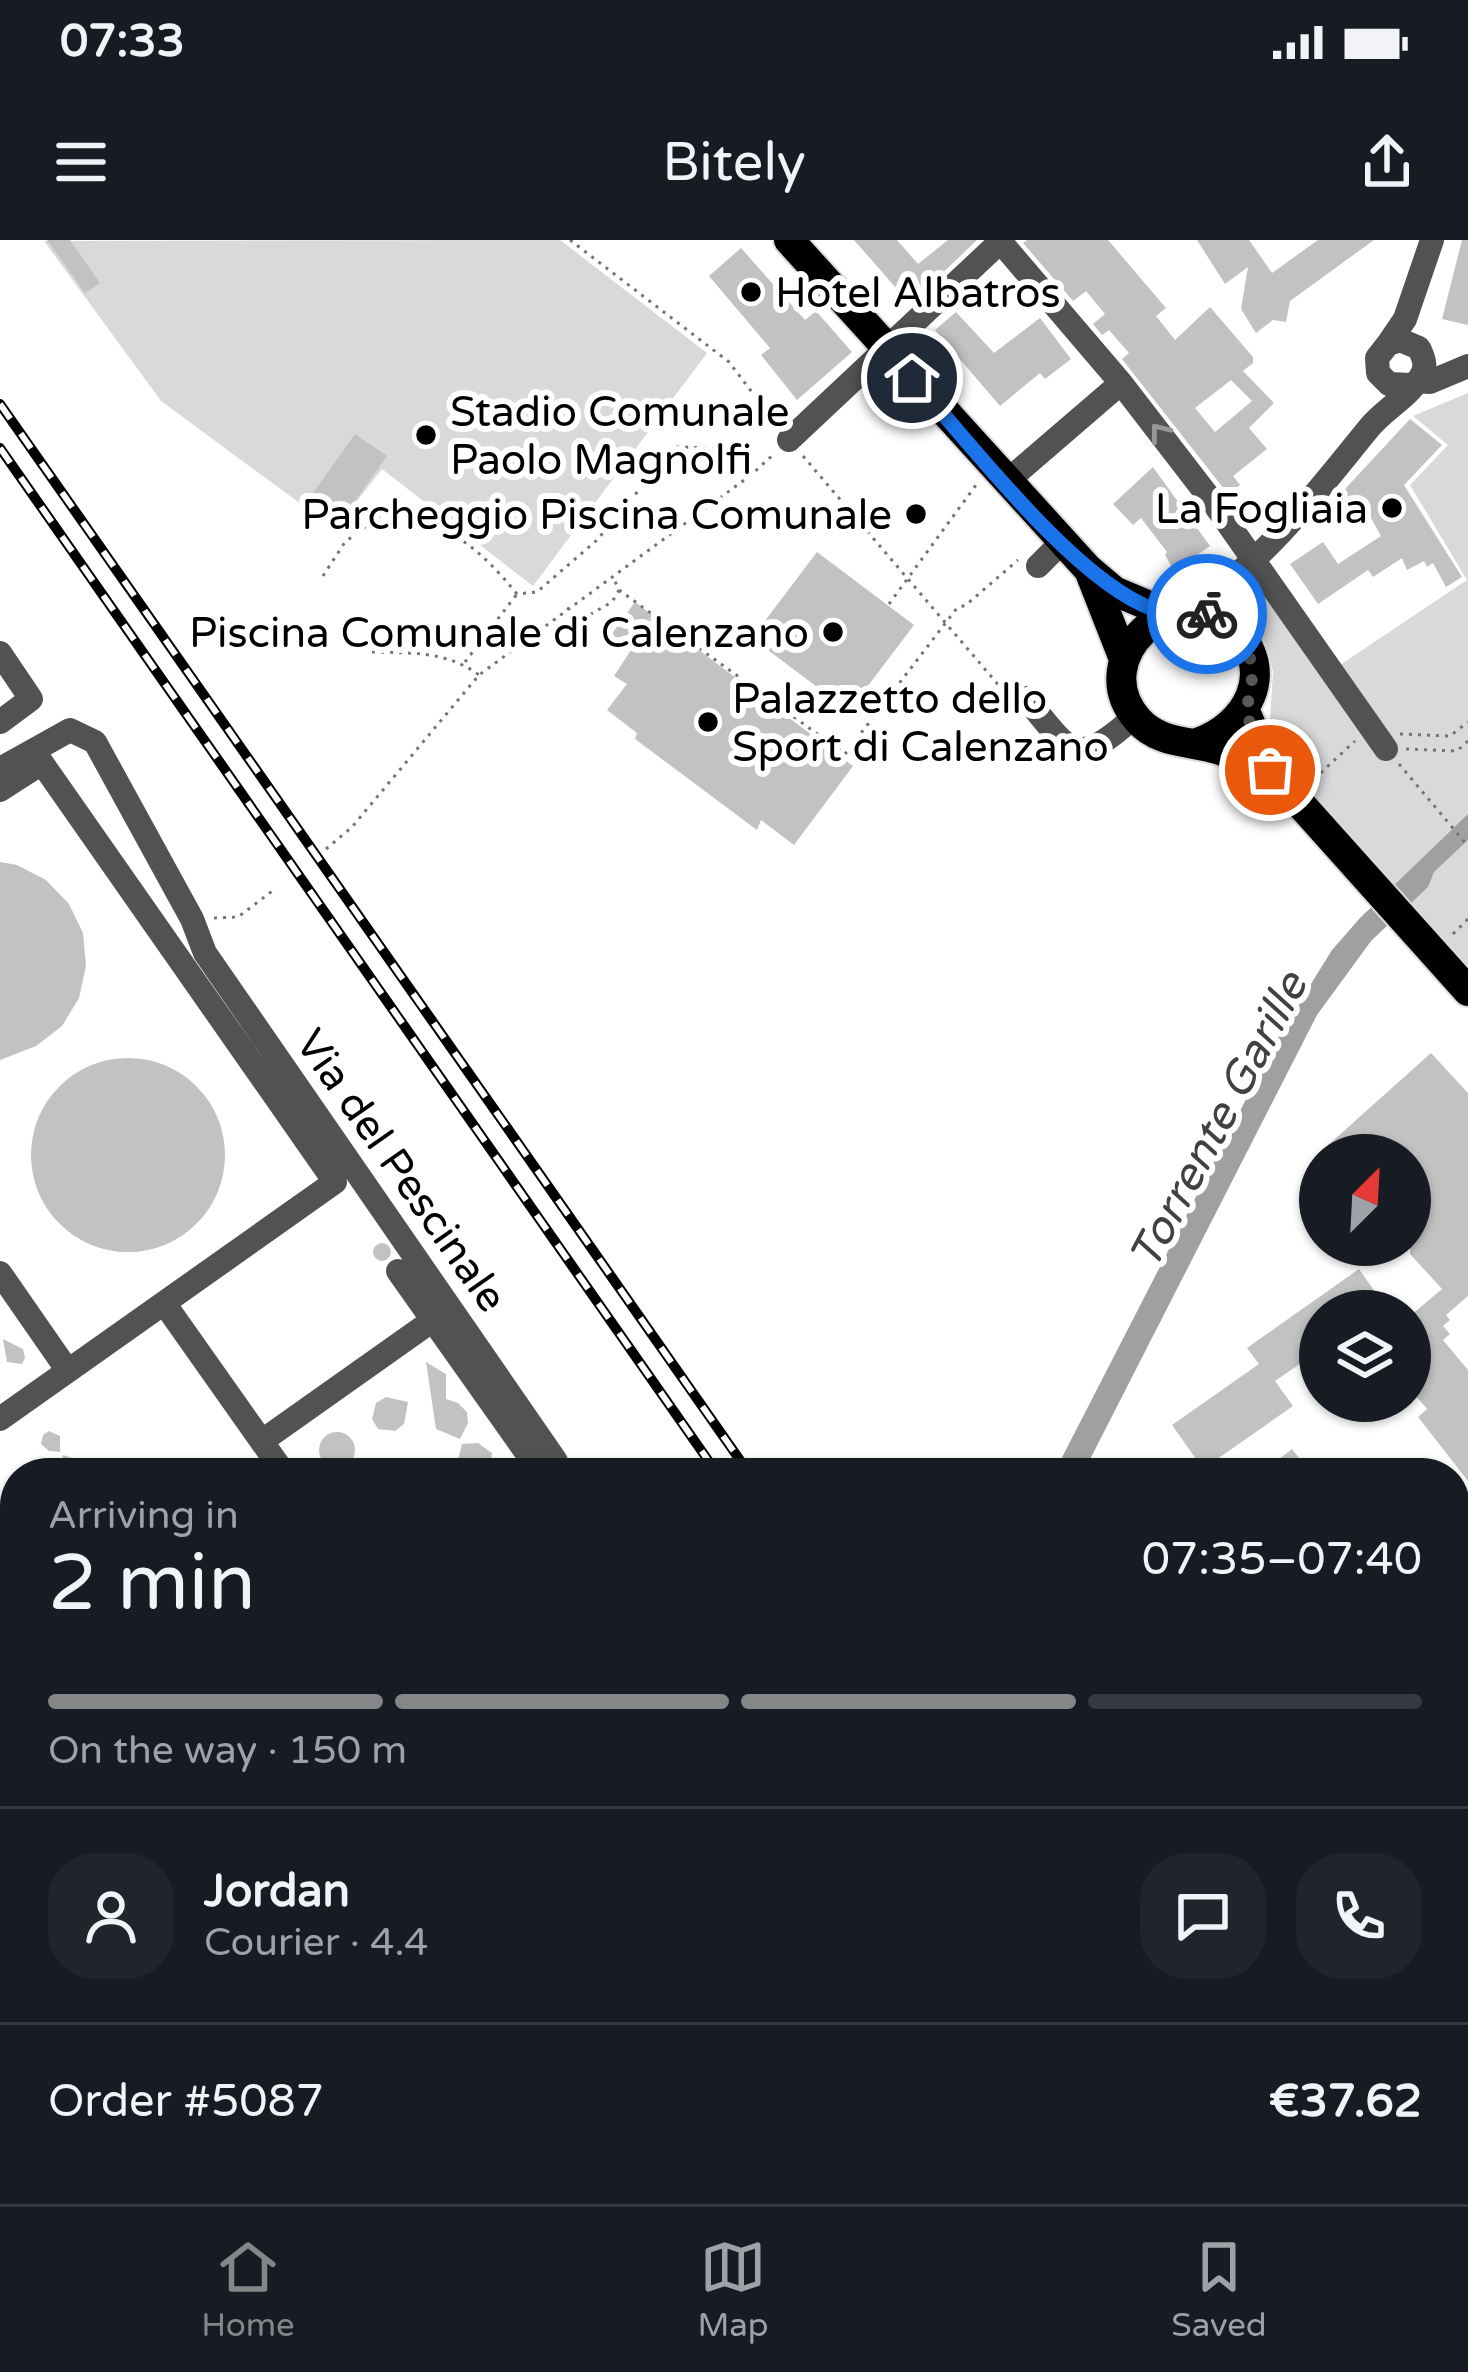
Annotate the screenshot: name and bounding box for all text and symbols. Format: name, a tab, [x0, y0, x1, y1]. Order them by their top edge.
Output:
text: 07:33	[60, 15, 185, 69]
icon: menu	[48, 129, 114, 195]
icon: share	[1354, 129, 1420, 195]
text: Bitely	[662, 130, 806, 195]
place label: Hotel Albatros	[775, 268, 1061, 319]
marker: Hotel Albatros	[738, 279, 764, 305]
pin	[861, 327, 963, 429]
icon: home	[879, 345, 945, 411]
place label: Stadio Comunale Paolo Magnolfi	[450, 387, 789, 486]
marker: Stadio Comunale Paolo Magnolfi	[413, 422, 439, 448]
one-way arrow	[1152, 424, 1173, 446]
place label: La Fogliaia	[1155, 484, 1368, 535]
place label: Parcheggio Piscina Comunale	[301, 490, 892, 541]
marker: La Fogliaia	[1379, 495, 1405, 521]
marker: Parcheggio Piscina Comunale	[903, 501, 929, 527]
courier	[1147, 554, 1267, 674]
icon: bike	[1174, 581, 1240, 647]
place label: Piscina Comunale di Calenzano	[189, 608, 809, 659]
marker: Piscina Comunale di Calenzano	[820, 619, 846, 645]
place label: Palazzetto dello Sport di Calenzano	[732, 674, 1109, 773]
marker: Palazzetto dello Sport di Calenzano	[695, 709, 721, 735]
pin	[1219, 719, 1321, 821]
icon: bag	[1237, 737, 1303, 803]
water label: Torrente Garille	[1118, 961, 1321, 1278]
street label: Via del Pescinale	[284, 1020, 517, 1322]
north arrow	[1299, 1134, 1431, 1266]
map controls	[1299, 1134, 1431, 1422]
button: layers	[1299, 1290, 1431, 1422]
text: Arriving in	[48, 1492, 239, 1539]
text: 07:35–07:40	[1142, 1533, 1422, 1587]
text: 2 min	[48, 1537, 256, 1631]
text: On the way · 150 m	[48, 1727, 407, 1774]
button: person	[48, 1853, 174, 1979]
button: chat	[1140, 1853, 1266, 1979]
button: phone	[1296, 1853, 1422, 1979]
text: Jordan	[204, 1865, 350, 1919]
text: Courier · 4.4	[204, 1919, 428, 1966]
text: Order #5087	[48, 2075, 324, 2129]
text: €37.62	[1269, 2075, 1422, 2129]
tab: Home	[201, 2234, 295, 2345]
tab: Map	[697, 2234, 769, 2345]
tab: Saved	[1171, 2234, 1267, 2345]

